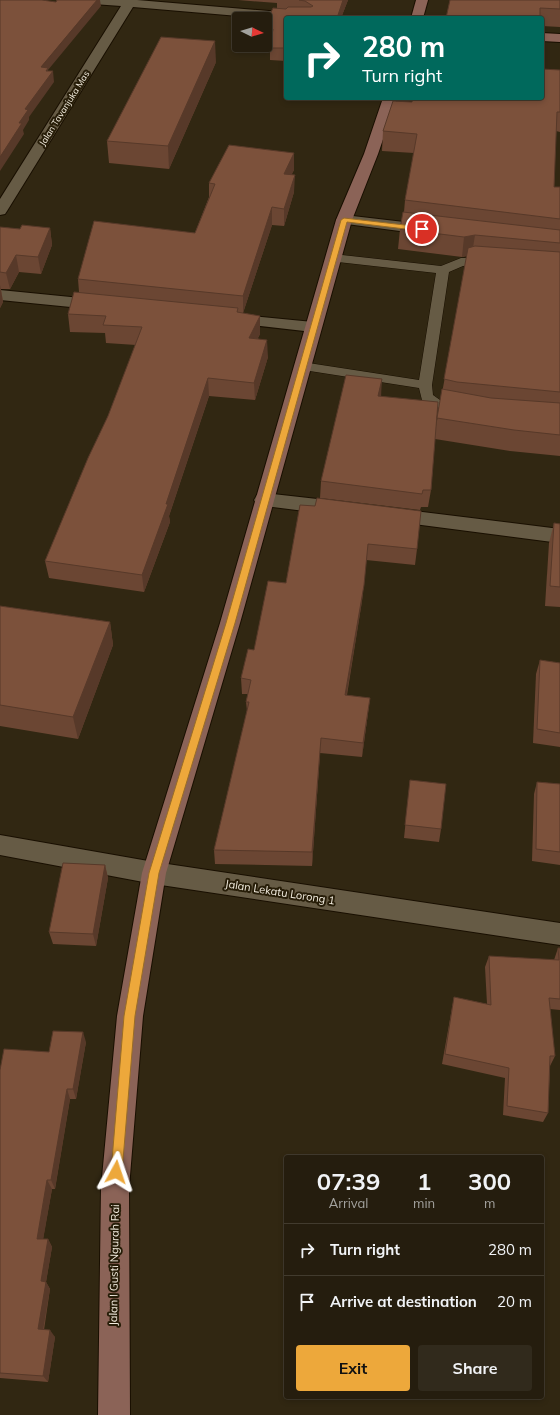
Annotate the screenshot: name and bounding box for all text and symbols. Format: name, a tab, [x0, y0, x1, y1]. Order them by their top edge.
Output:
north arrow	[232, 12, 272, 52]
map controls	[232, 12, 272, 52]
text: 280 m	[362, 29, 445, 64]
icon: right	[296, 32, 348, 84]
text: Turn right	[362, 64, 442, 87]
street label: Jalan Tavanjuka Mas	[36, 69, 92, 147]
pin	[405, 212, 439, 246]
icon: arrive	[411, 218, 433, 240]
street label: Jalan Lekatu Lorong 1	[224, 876, 336, 908]
position arrow	[95, 1151, 137, 1193]
text: 07:39	[317, 1166, 380, 1196]
text: 1	[417, 1166, 431, 1196]
text: 300	[468, 1166, 511, 1196]
text: Arrival	[329, 1195, 368, 1211]
text: min	[413, 1195, 435, 1211]
text: m	[484, 1195, 495, 1211]
street label: Jalan I Gusti Ngurah Rai	[106, 1204, 122, 1326]
icon: right	[296, 1239, 318, 1261]
text: Turn right	[330, 1240, 400, 1259]
text: 280 m	[488, 1240, 532, 1259]
icon: arrive	[296, 1291, 318, 1313]
text: Arrive at destination	[330, 1292, 477, 1311]
text: 20 m	[497, 1292, 532, 1311]
button: Exit	[296, 1345, 410, 1391]
button: Share	[418, 1345, 532, 1391]

